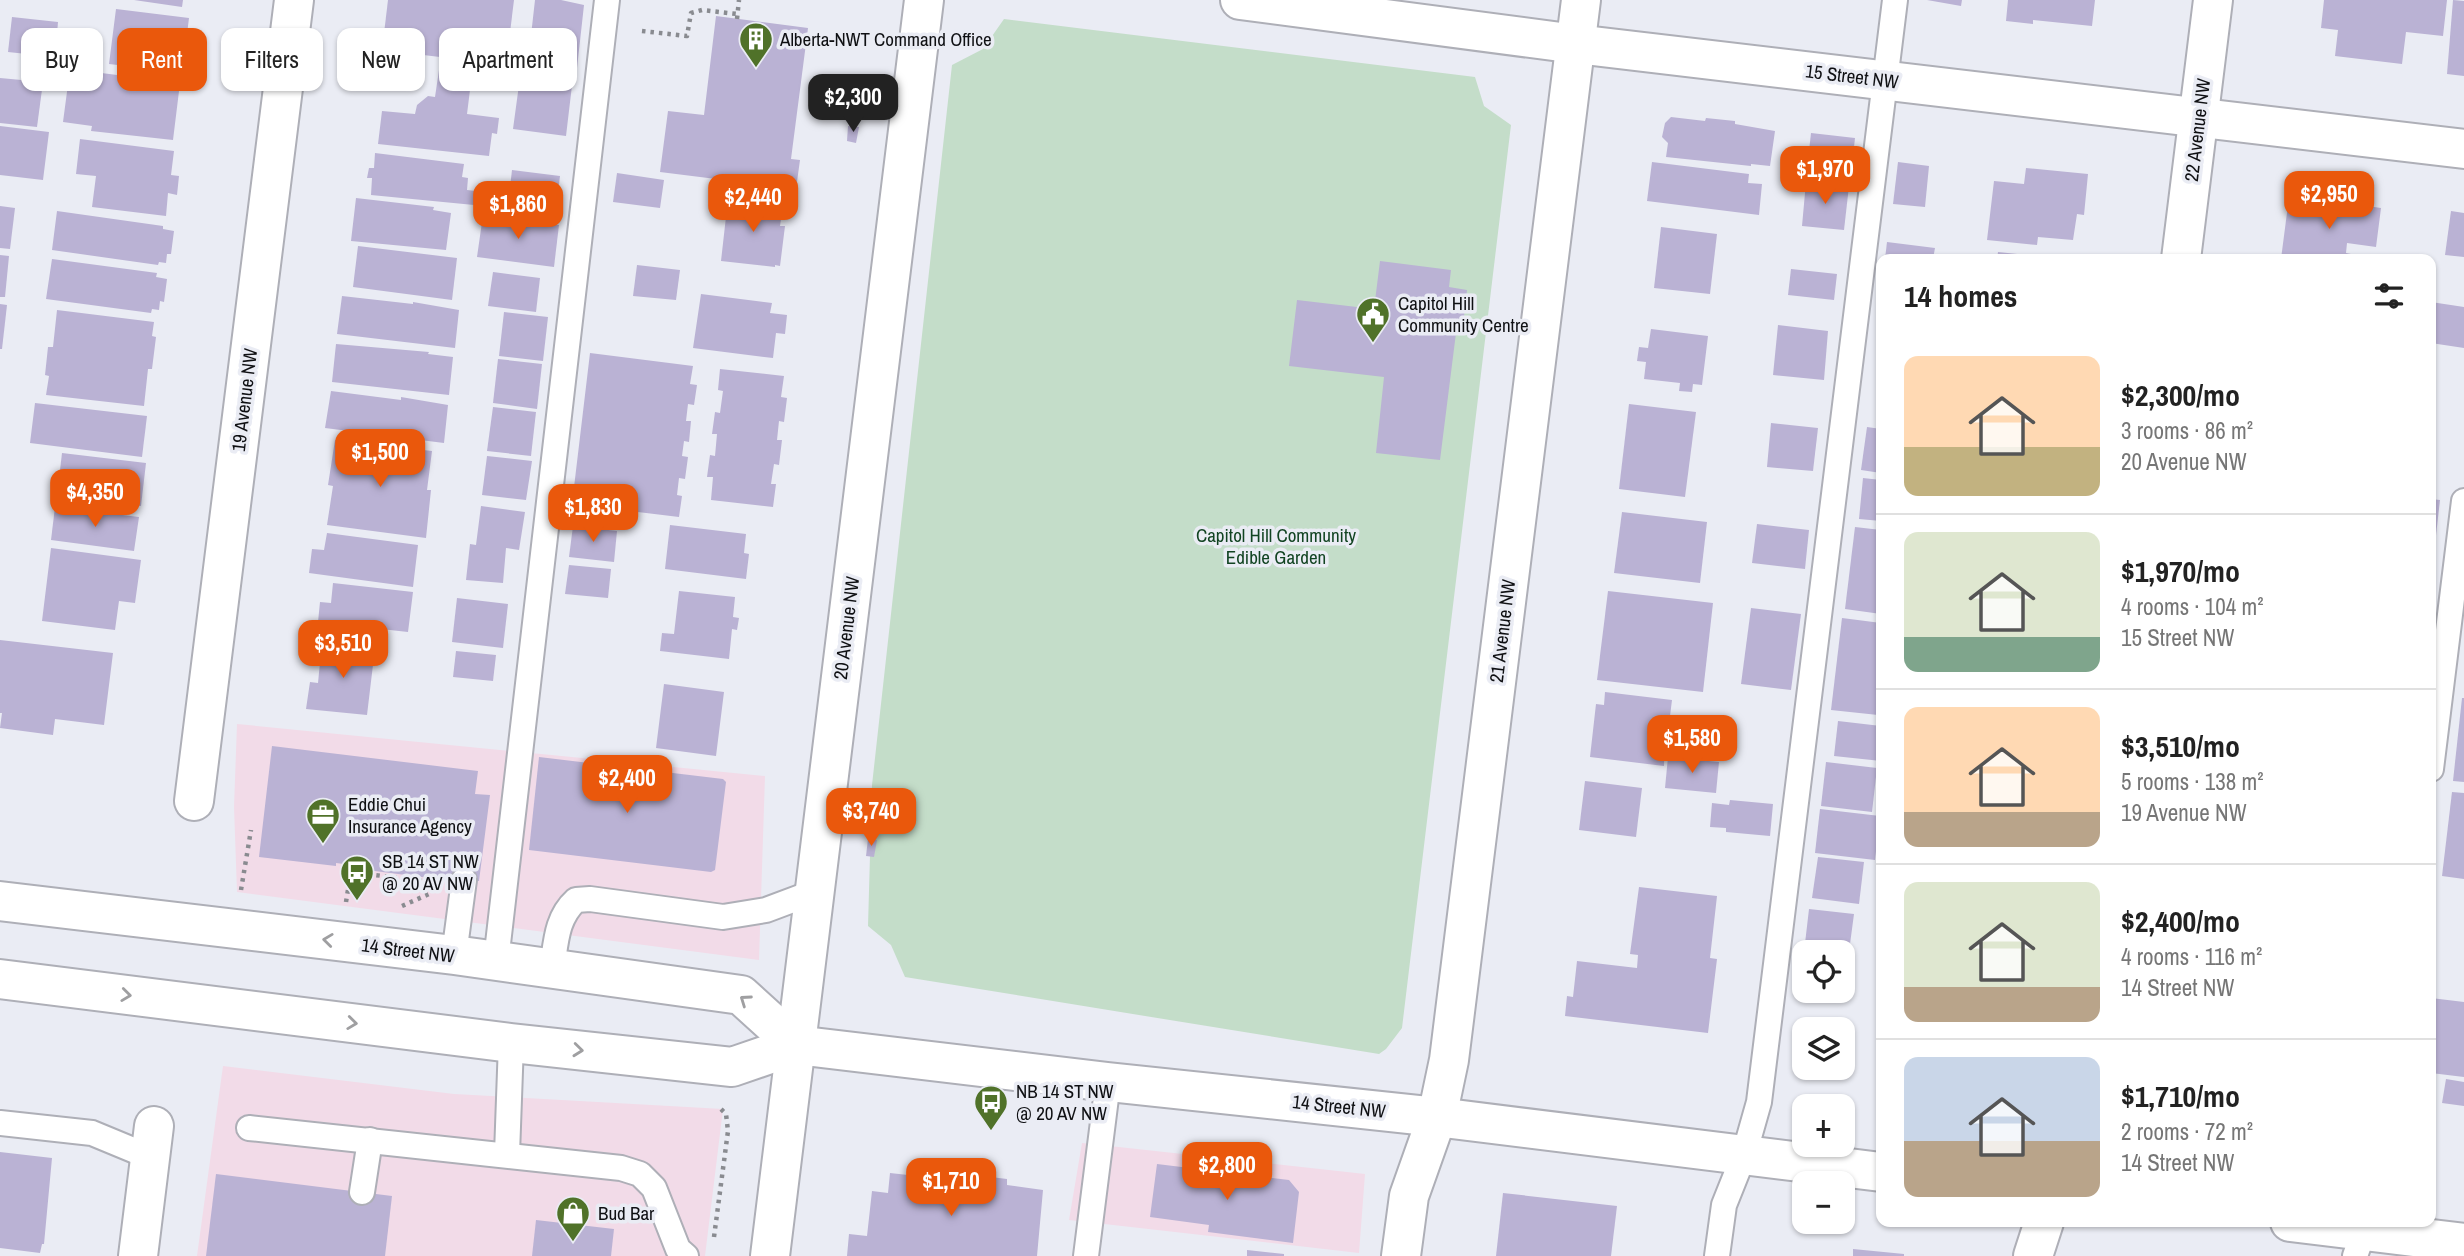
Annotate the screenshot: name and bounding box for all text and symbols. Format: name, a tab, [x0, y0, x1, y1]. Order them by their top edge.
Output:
building icon: Alberta-NWT Command Office	[737, 20, 775, 69]
place label: Alberta-NWT Command Office	[779, 26, 992, 52]
chip: Buy	[21, 28, 103, 91]
chip: Rent	[117, 28, 207, 91]
chip: Filters	[221, 28, 323, 91]
chip: New	[337, 28, 425, 91]
chip: Apartment	[439, 28, 577, 91]
street label: 15 Street NW	[1804, 57, 1900, 95]
pin: $2,300	[796, 74, 910, 134]
street label: 22 Avenue NW	[2178, 77, 2216, 183]
text: $2,300	[824, 81, 882, 112]
pin: $1,970	[1768, 146, 1882, 206]
text: $1,970	[1796, 153, 1854, 184]
pin: $2,950	[2272, 172, 2386, 231]
pin: $2,440	[696, 174, 810, 234]
text: $2,950	[2300, 178, 2358, 209]
text: $2,440	[724, 181, 782, 212]
pin: $1,860	[461, 182, 575, 241]
text: $1,860	[489, 188, 547, 219]
text: 14 homes	[1904, 276, 2018, 316]
icon: filters	[2370, 277, 2408, 315]
place label: Capitol Hill Community Centre	[1398, 290, 1529, 338]
public building icon: Capitol Hill Community Centre	[1354, 295, 1392, 344]
street label: 19 Avenue NW	[225, 347, 263, 453]
text: $2,300/mo	[2121, 375, 2240, 415]
icon: home	[1960, 384, 2044, 468]
text: 3 rooms · 86 m²	[2121, 415, 2253, 446]
pin: $1,500	[323, 430, 437, 489]
text: $1,500	[351, 436, 409, 467]
text: 20 Avenue NW	[2121, 446, 2247, 477]
pin: $4,350	[38, 470, 152, 529]
text: $4,350	[66, 476, 124, 507]
pin: $1,830	[536, 484, 650, 544]
text: $1,830	[564, 491, 622, 522]
park label: Capitol Hill Community Edible Garden	[1196, 522, 1356, 570]
text: $1,970/mo	[2121, 551, 2240, 591]
icon: home	[1960, 560, 2044, 644]
street label: 20 Avenue NW	[827, 575, 865, 681]
street label: 21 Avenue NW	[1483, 578, 1521, 684]
text: 4 rooms · 104 m²	[2121, 591, 2264, 622]
pin: $3,510	[286, 620, 400, 680]
text: 15 Street NW	[2121, 622, 2234, 653]
text: $3,510	[314, 627, 372, 658]
pin: $1,580	[1635, 716, 1749, 775]
text: $1,580	[1663, 722, 1721, 753]
text: $3,510/mo	[2121, 726, 2240, 766]
icon: home	[1960, 735, 2044, 819]
pin: $2,400	[570, 756, 684, 815]
text: $2,400	[598, 762, 656, 793]
text: 5 rooms · 138 m²	[2121, 766, 2264, 797]
pin: $3,740	[814, 788, 928, 848]
place label: Eddie Chui Insurance Agency	[348, 791, 472, 839]
text: $3,740	[842, 795, 900, 826]
office icon: Eddie Chui Insurance Agency	[304, 796, 342, 845]
text: 19 Avenue NW	[2121, 797, 2247, 828]
place label: SB 14 ST NW @ 20 AV NW	[382, 848, 479, 896]
bus stop icon: SB 14 ST NW @ 20 AV NW	[338, 853, 376, 902]
text: $2,400/mo	[2121, 901, 2240, 941]
icon: home	[1960, 910, 2044, 994]
street label: 14 Street NW	[360, 931, 456, 969]
one-way arrow	[322, 933, 334, 948]
map controls	[1792, 940, 1855, 1234]
button: locate	[1792, 940, 1855, 1003]
text: 4 rooms · 116 m²	[2121, 941, 2262, 972]
text: 14 Street NW	[2121, 972, 2234, 1003]
one-way arrow	[120, 987, 132, 1002]
one-way arrow	[740, 996, 753, 1009]
one-way arrow	[346, 1015, 358, 1030]
button: layers	[1792, 1017, 1855, 1080]
one-way arrow	[572, 1042, 583, 1057]
text: $1,710/mo	[2121, 1076, 2240, 1116]
place label: NB 14 ST NW @ 20 AV NW	[1016, 1078, 1114, 1126]
bus stop icon: NB 14 ST NW @ 20 AV NW	[972, 1083, 1010, 1132]
icon: home	[1960, 1085, 2044, 1169]
street label: 14 Street NW	[1291, 1088, 1387, 1124]
button: +	[1792, 1094, 1855, 1157]
text: 2 rooms · 72 m²	[2121, 1116, 2253, 1147]
pin: $2,800	[1170, 1142, 1284, 1202]
text: 14 Street NW	[2121, 1147, 2234, 1178]
text: $2,800	[1198, 1149, 1256, 1180]
pin: $1,710	[894, 1158, 1008, 1218]
text: $1,710	[922, 1165, 980, 1196]
button: −	[1792, 1171, 1855, 1234]
shop icon: Bud Bar	[554, 1194, 592, 1243]
place label: Bud Bar	[598, 1200, 655, 1226]

